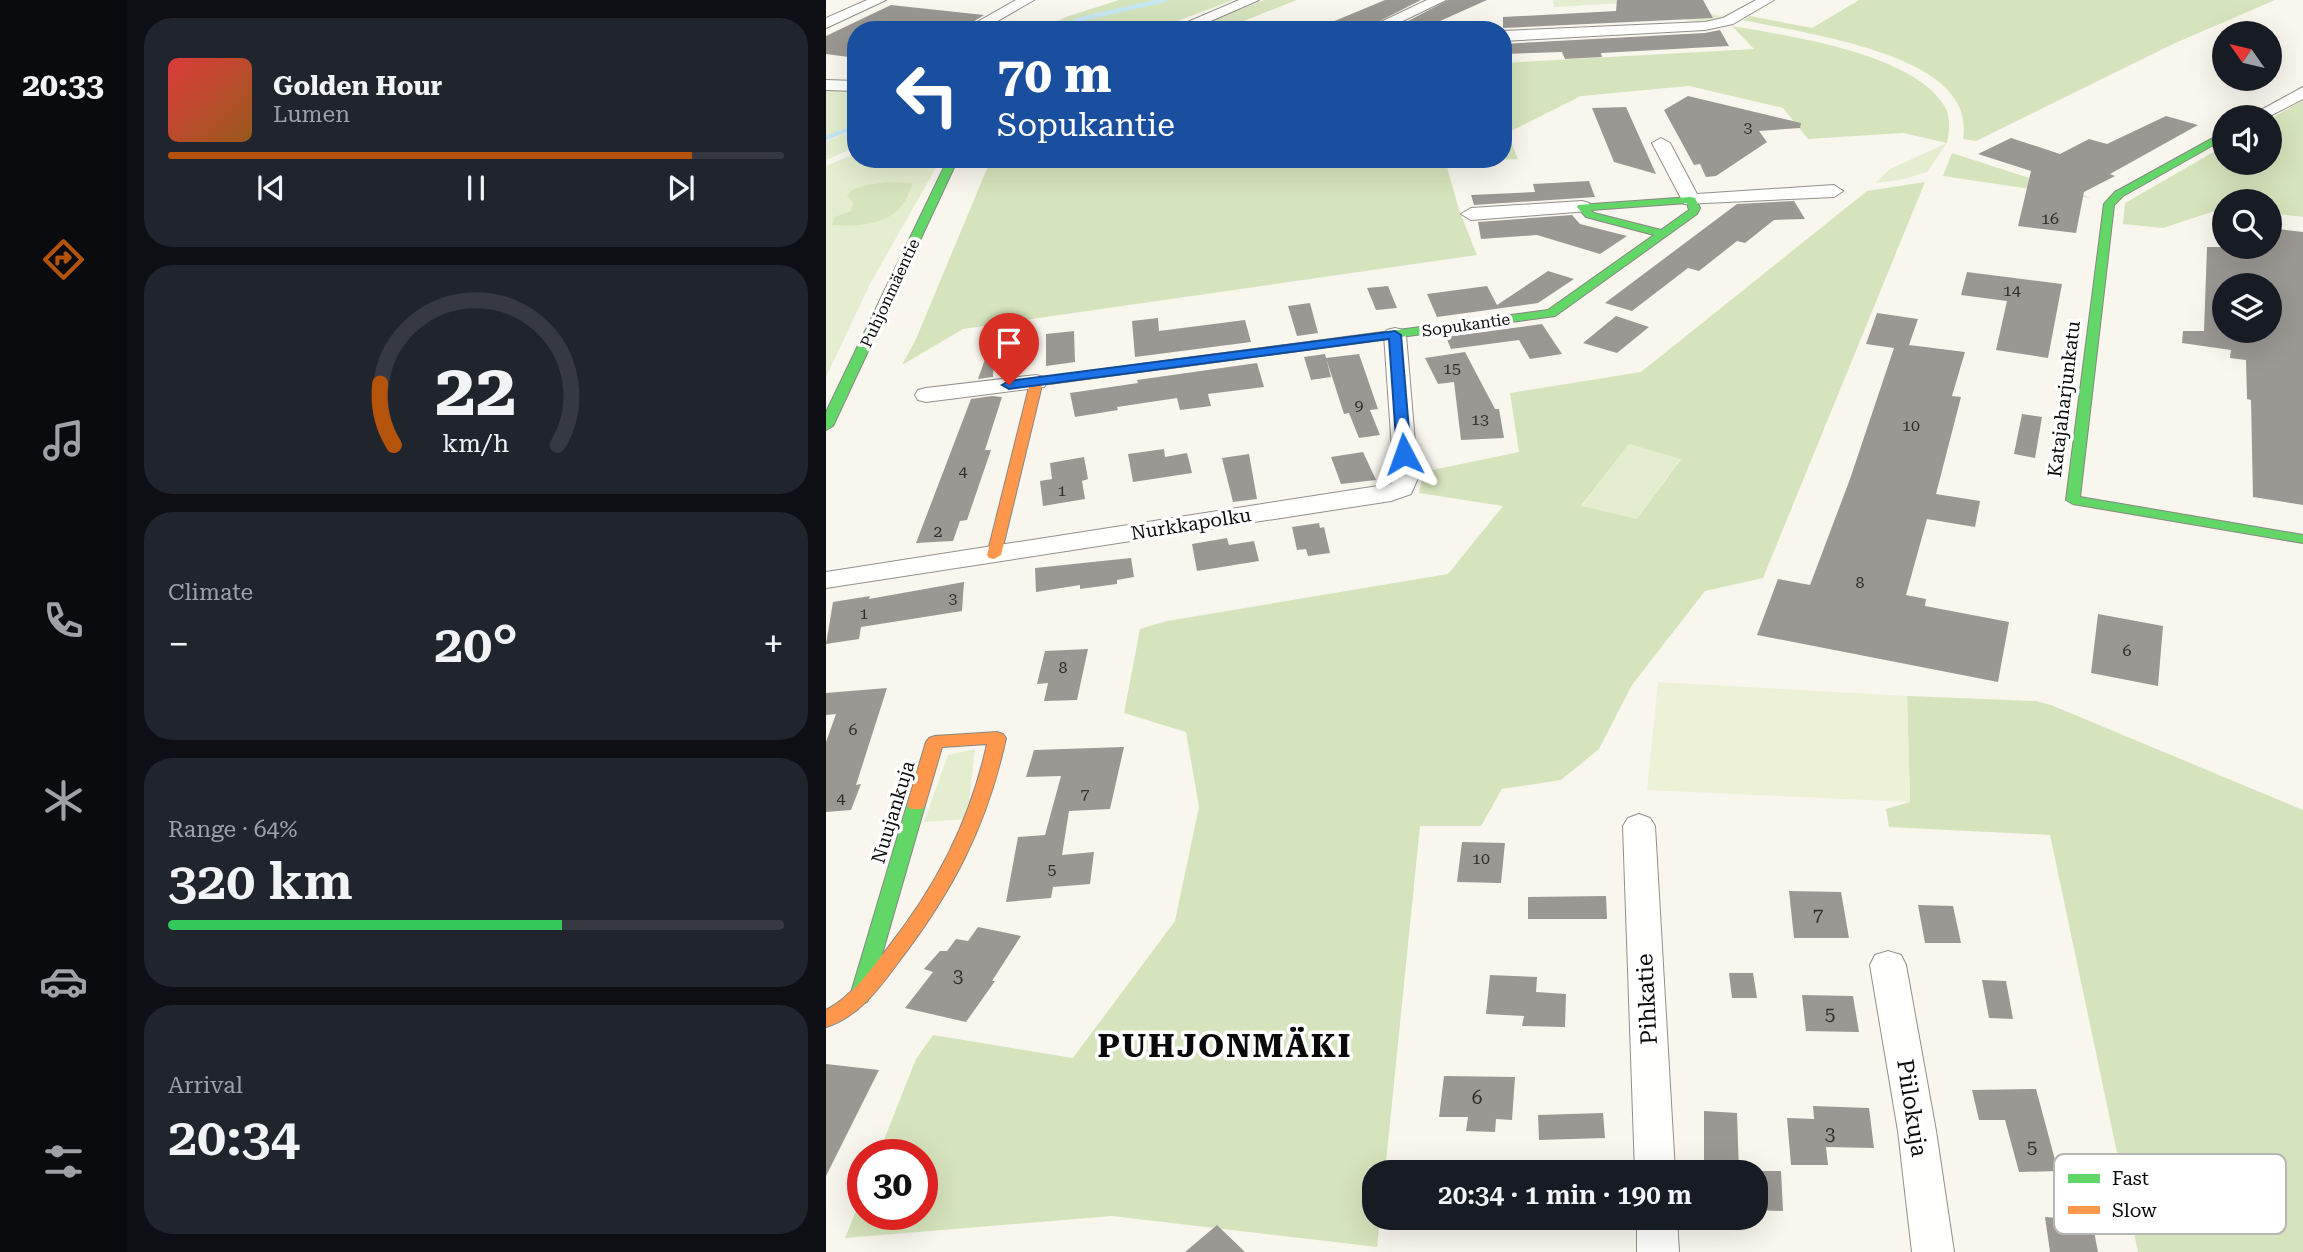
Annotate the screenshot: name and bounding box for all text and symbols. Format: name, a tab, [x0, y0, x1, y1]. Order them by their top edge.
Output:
north arrow	[2212, 21, 2282, 91]
map controls	[2212, 21, 2282, 343]
text: 70 m	[997, 47, 1112, 104]
icon: left	[882, 49, 973, 140]
text: 20:33	[22, 66, 104, 104]
text: Golden Hour	[273, 71, 442, 101]
text: Lumen	[273, 101, 350, 128]
button: sound	[2212, 105, 2282, 175]
text: Sopukantie	[997, 106, 1175, 144]
house number: 3	[1744, 118, 1753, 137]
icon: previous	[252, 169, 290, 207]
icon: pause	[457, 169, 495, 207]
icon: next	[662, 169, 700, 207]
button: search	[2212, 189, 2282, 259]
house number: 16	[2041, 209, 2059, 228]
icon: directions	[39, 235, 88, 284]
street label: Puhjonmäentie	[856, 235, 924, 350]
button: layers	[2212, 273, 2282, 343]
house number: 14	[2003, 281, 2021, 300]
street label: Sopukantie	[1421, 309, 1512, 341]
pin	[979, 313, 1039, 385]
street label: Katajaharjunkatu	[2043, 319, 2085, 478]
icon: arrive	[990, 324, 1028, 362]
text: 22	[435, 349, 517, 434]
house number: 15	[1443, 359, 1461, 378]
house number: 9	[1355, 396, 1364, 415]
house number: 13	[1471, 410, 1489, 429]
icon: music	[39, 416, 88, 465]
house number: 10	[1902, 416, 1920, 435]
position arrow	[1367, 417, 1441, 491]
text: km/h	[443, 429, 509, 458]
house number: 4	[959, 462, 968, 481]
house number: 1	[1058, 481, 1067, 500]
street label: Nurkkapolku	[1129, 503, 1253, 545]
house number: 2	[934, 522, 943, 541]
house number: 8	[1856, 573, 1865, 592]
text: Climate	[168, 579, 253, 606]
house number: 3	[949, 589, 958, 608]
icon: phone	[39, 596, 88, 645]
house number: 1	[860, 604, 869, 623]
text: 20°	[434, 614, 518, 675]
text: −	[168, 622, 189, 666]
text: +	[763, 622, 784, 666]
house number: 6	[2123, 641, 2132, 660]
house number: 8	[1059, 658, 1068, 677]
house number: 6	[849, 720, 858, 739]
street label: Nuujankuja	[866, 757, 920, 866]
icon: climate	[39, 776, 88, 825]
house number: 7	[1081, 784, 1090, 803]
house number: 4	[837, 789, 846, 808]
text: Range · 64%	[168, 816, 297, 843]
house number: 10	[1472, 849, 1490, 868]
text: 320 km	[168, 851, 353, 912]
house number: 5	[1048, 860, 1057, 879]
house number: 7	[1813, 904, 1824, 927]
street label: Pihkatie	[1631, 953, 1663, 1045]
icon: car	[39, 957, 88, 1006]
house number: 3	[953, 964, 963, 987]
house number: 5	[1825, 1002, 1835, 1025]
district label: PUHJONMÄKI	[1098, 1026, 1352, 1065]
street label: Piilokuja	[1891, 1057, 1933, 1159]
text: Arrival	[168, 1072, 243, 1099]
house number: 6	[1472, 1086, 1482, 1109]
text: 20:34	[168, 1107, 300, 1168]
house number: 3	[1825, 1122, 1835, 1145]
house number: 5	[2027, 1135, 2037, 1158]
icon: filters	[39, 1137, 88, 1186]
speed limit sign: 30	[847, 1139, 938, 1230]
legend	[2054, 1154, 2286, 1234]
text: Fast	[2112, 1167, 2149, 1190]
text: 20:34 · 1 min · 190 m	[1438, 1180, 1692, 1210]
text: Slow	[2112, 1199, 2157, 1222]

